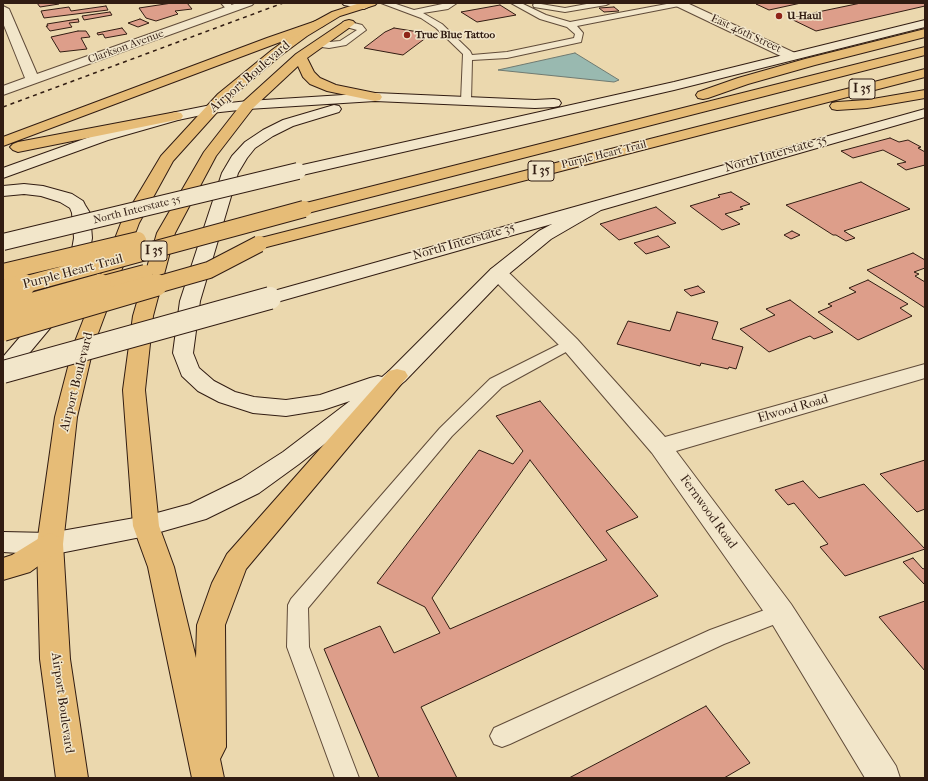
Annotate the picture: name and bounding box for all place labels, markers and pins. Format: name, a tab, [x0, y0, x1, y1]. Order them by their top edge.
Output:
place label: U-Haul	[787, 9, 821, 23]
marker: U-Haul	[774, 11, 784, 21]
place label: True Blue Tattoo	[415, 28, 495, 42]
marker: True Blue Tattoo	[402, 30, 412, 40]

